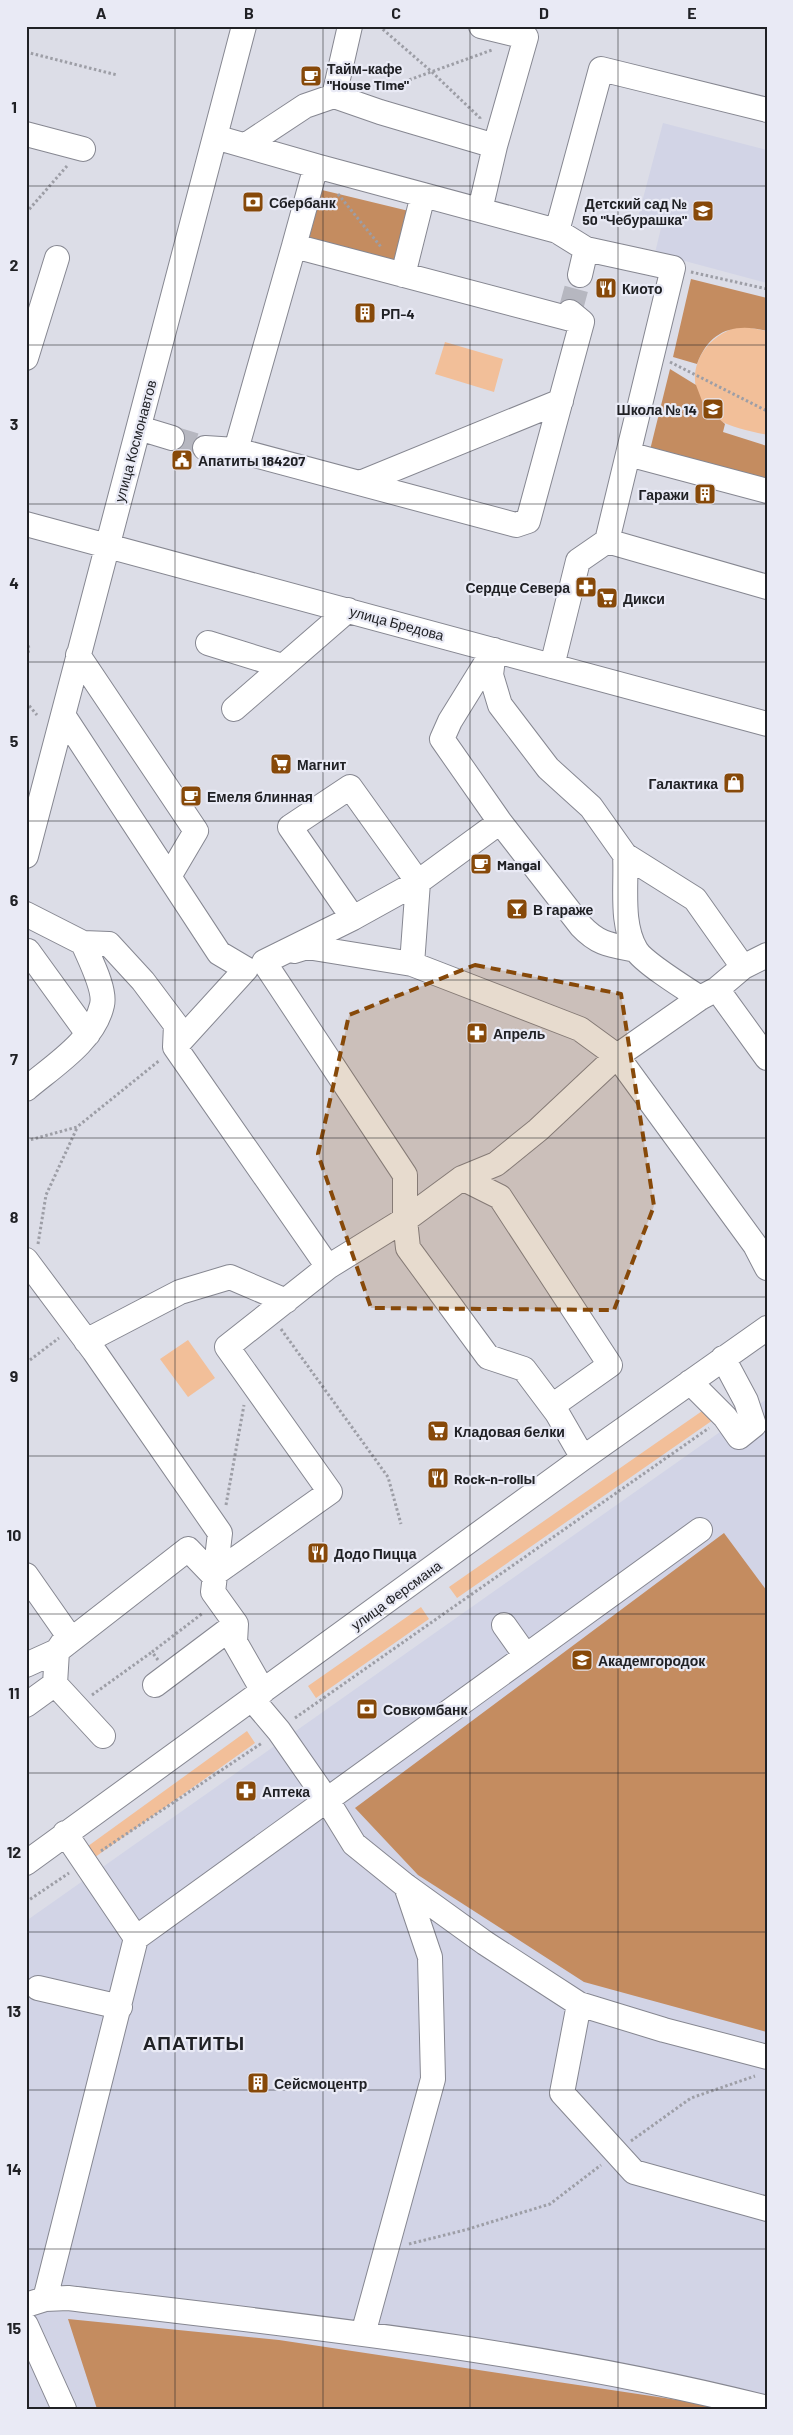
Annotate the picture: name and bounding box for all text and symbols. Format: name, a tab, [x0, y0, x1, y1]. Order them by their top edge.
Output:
text: A	[96, 3, 107, 22]
text: B	[244, 3, 254, 22]
text: C	[391, 3, 401, 22]
text: D	[539, 3, 549, 22]
text: E	[687, 3, 697, 22]
place label: Тайм-кафе "House Time"	[327, 60, 409, 93]
cafe icon: Тайм-кафе "House Time"	[299, 64, 323, 88]
text: 1	[11, 97, 17, 116]
bank icon: Сбербанк	[241, 190, 265, 214]
place label: Сбербанк	[269, 194, 337, 211]
place label: Детский сад № 50 "Чебурашка"	[582, 195, 687, 228]
school or university icon: Детский сад № 50 "Чебурашка"	[691, 199, 715, 223]
text: 2	[10, 255, 19, 274]
restaurant icon: Киото	[594, 276, 618, 300]
place label: Киото	[622, 280, 663, 297]
building icon: РП-4	[353, 301, 377, 325]
place label: РП-4	[381, 305, 415, 322]
street label: улица Космонавтов	[111, 378, 159, 504]
school or university icon: Школа № 14	[701, 397, 725, 421]
place label: Школа № 14	[617, 401, 697, 418]
text: 3	[10, 414, 18, 433]
public building icon: Апатиты 184207	[170, 448, 194, 472]
place label: Апатиты 184207	[198, 452, 305, 469]
building icon: Гаражи	[693, 482, 717, 506]
place label: Гаражи	[639, 486, 689, 503]
text: 4	[9, 573, 19, 592]
pharmacy icon: Сердце Севера	[574, 575, 598, 599]
place label: Сердце Севера	[465, 579, 570, 596]
supermarket icon: Дикси	[595, 586, 619, 610]
place label: Дикси	[623, 590, 665, 607]
street label: улица Бредова	[348, 602, 446, 644]
text: 5	[10, 731, 19, 750]
supermarket icon: Магнит	[269, 752, 293, 776]
place label: Магнит	[297, 756, 347, 773]
shop icon: Галактика	[722, 771, 746, 795]
place label: Галактика	[649, 775, 718, 792]
cafe icon: Емеля блинная	[179, 784, 203, 808]
place label: Емеля блинная	[207, 788, 313, 805]
cafe icon: Mangal	[469, 852, 493, 876]
place label: Mangal	[497, 856, 541, 873]
text: 6	[10, 890, 19, 909]
bar icon: В гараже	[505, 897, 529, 921]
place label: В гараже	[533, 901, 594, 918]
pharmacy icon: Апрель	[465, 1021, 489, 1045]
place label: Апрель	[493, 1025, 546, 1042]
text: 7	[10, 1049, 18, 1068]
text: 8	[10, 1207, 19, 1226]
text: 9	[10, 1366, 18, 1385]
supermarket icon: Кладовая белки	[426, 1419, 450, 1443]
place label: Кладовая белки	[454, 1423, 565, 1440]
restaurant icon: Rock-n-rollы	[426, 1466, 450, 1490]
place label: Rock-n-rollы	[454, 1470, 535, 1487]
text: 10	[7, 1525, 21, 1544]
restaurant icon: Додо Пицца	[306, 1541, 330, 1565]
place label: Додо Пицца	[334, 1545, 417, 1562]
street label: улица Ферсмана	[348, 1556, 445, 1633]
school or university icon: Академгородок	[570, 1648, 594, 1672]
place label: Академгородок	[598, 1652, 706, 1669]
text: 11	[8, 1683, 20, 1702]
bank icon: Совкомбанк	[355, 1697, 379, 1721]
place label: Совкомбанк	[383, 1701, 469, 1718]
pharmacy icon: Аптека	[234, 1779, 258, 1803]
place label: Аптека	[262, 1783, 310, 1800]
text: 12	[7, 1842, 21, 1861]
text: 13	[7, 2001, 21, 2020]
district label: АПАТИТЫ	[143, 2031, 245, 2054]
building icon: Сейсмоцентр	[246, 2071, 270, 2095]
place label: Сейсмоцентр	[274, 2075, 367, 2092]
text: 14	[6, 2159, 22, 2178]
text: 15	[7, 2318, 22, 2337]

